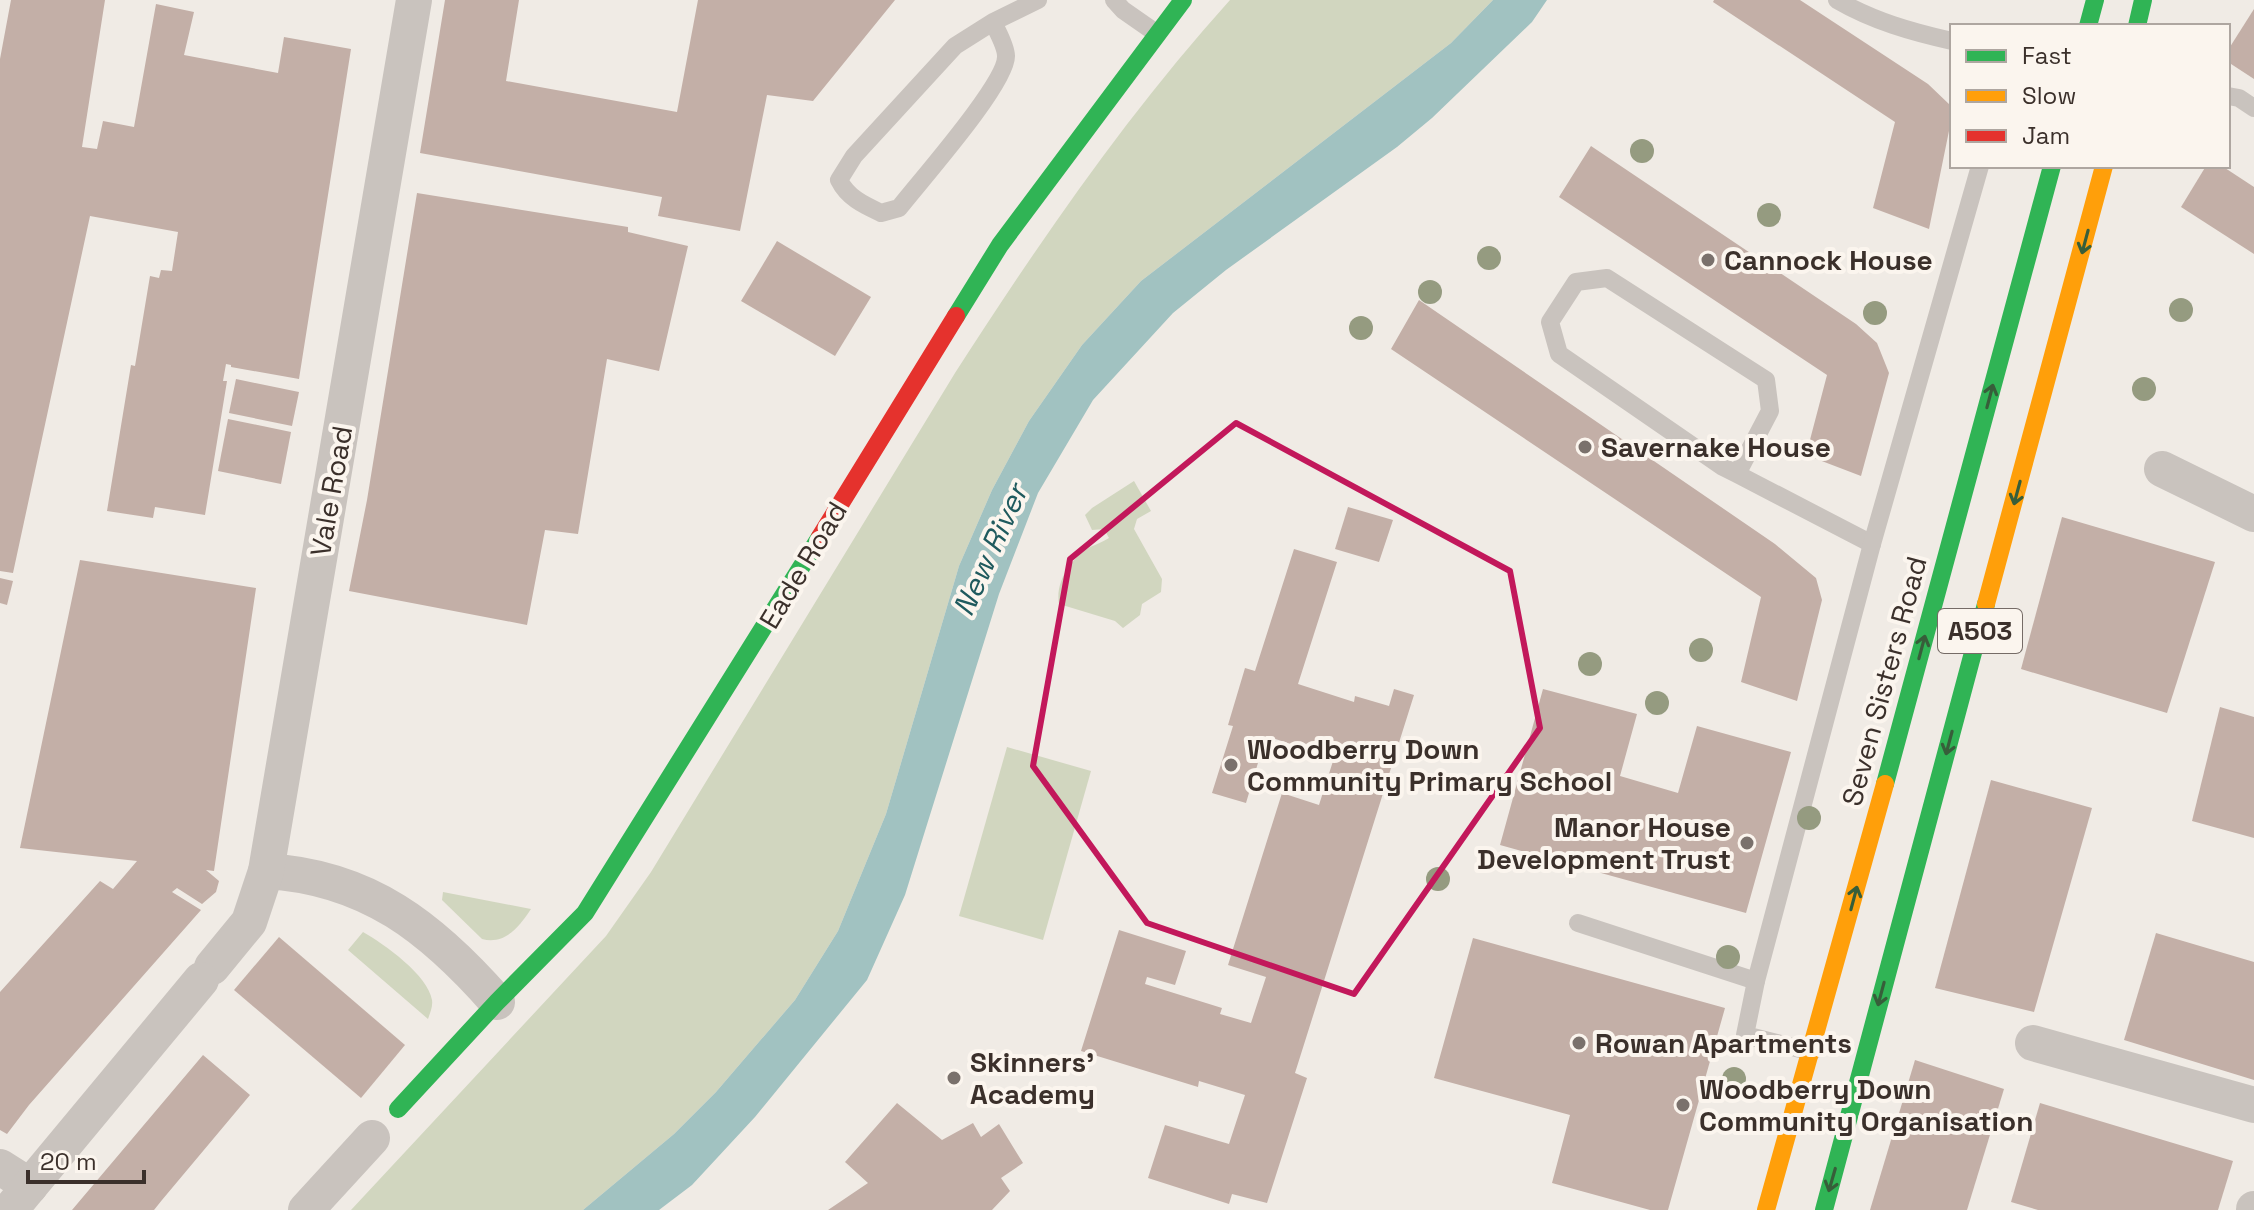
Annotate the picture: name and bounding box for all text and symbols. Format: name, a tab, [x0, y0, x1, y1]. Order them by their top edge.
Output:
legend	[1950, 24, 2230, 168]
text: Fast	[2022, 40, 2072, 71]
text: Slow	[2022, 80, 2076, 111]
text: Jam	[2022, 120, 2070, 151]
one-way arrow	[2077, 228, 2092, 254]
place label: Cannock House	[1724, 242, 1933, 278]
marker: Cannock House	[1699, 251, 1717, 269]
one-way arrow	[1983, 384, 1998, 410]
street label: Vale Road	[302, 423, 360, 559]
place label: Savernake House	[1601, 429, 1831, 465]
marker: Savernake House	[1576, 438, 1594, 456]
water label: New River	[944, 476, 1037, 622]
one-way arrow	[2009, 479, 2024, 505]
street label: Eade Road	[751, 495, 855, 635]
street label: Seven Sisters Road	[1833, 552, 1935, 810]
road number: A503	[1938, 609, 2022, 653]
one-way arrow	[1915, 634, 1930, 660]
one-way arrow	[1941, 730, 1956, 756]
place label: Woodberry Down Community Primary School	[1247, 731, 1612, 799]
marker: Woodberry Down Community Primary School	[1222, 756, 1240, 774]
place label: Manor House Development Trust	[1477, 809, 1731, 877]
marker: Manor House Development Trust	[1738, 834, 1756, 852]
one-way arrow	[1847, 885, 1862, 911]
one-way arrow	[1873, 981, 1888, 1007]
place label: Rowan Apartments	[1595, 1025, 1852, 1061]
marker: Rowan Apartments	[1570, 1034, 1588, 1052]
place label: Skinners' Academy	[970, 1044, 1095, 1112]
marker: Skinners' Academy	[945, 1069, 963, 1087]
place label: Woodberry Down Community Organisation	[1699, 1071, 2033, 1139]
marker: Woodberry Down Community Organisation	[1674, 1096, 1692, 1114]
scale bar	[28, 1134, 144, 1184]
text: 20 m	[40, 1146, 97, 1177]
one-way arrow	[1824, 1166, 1839, 1192]

